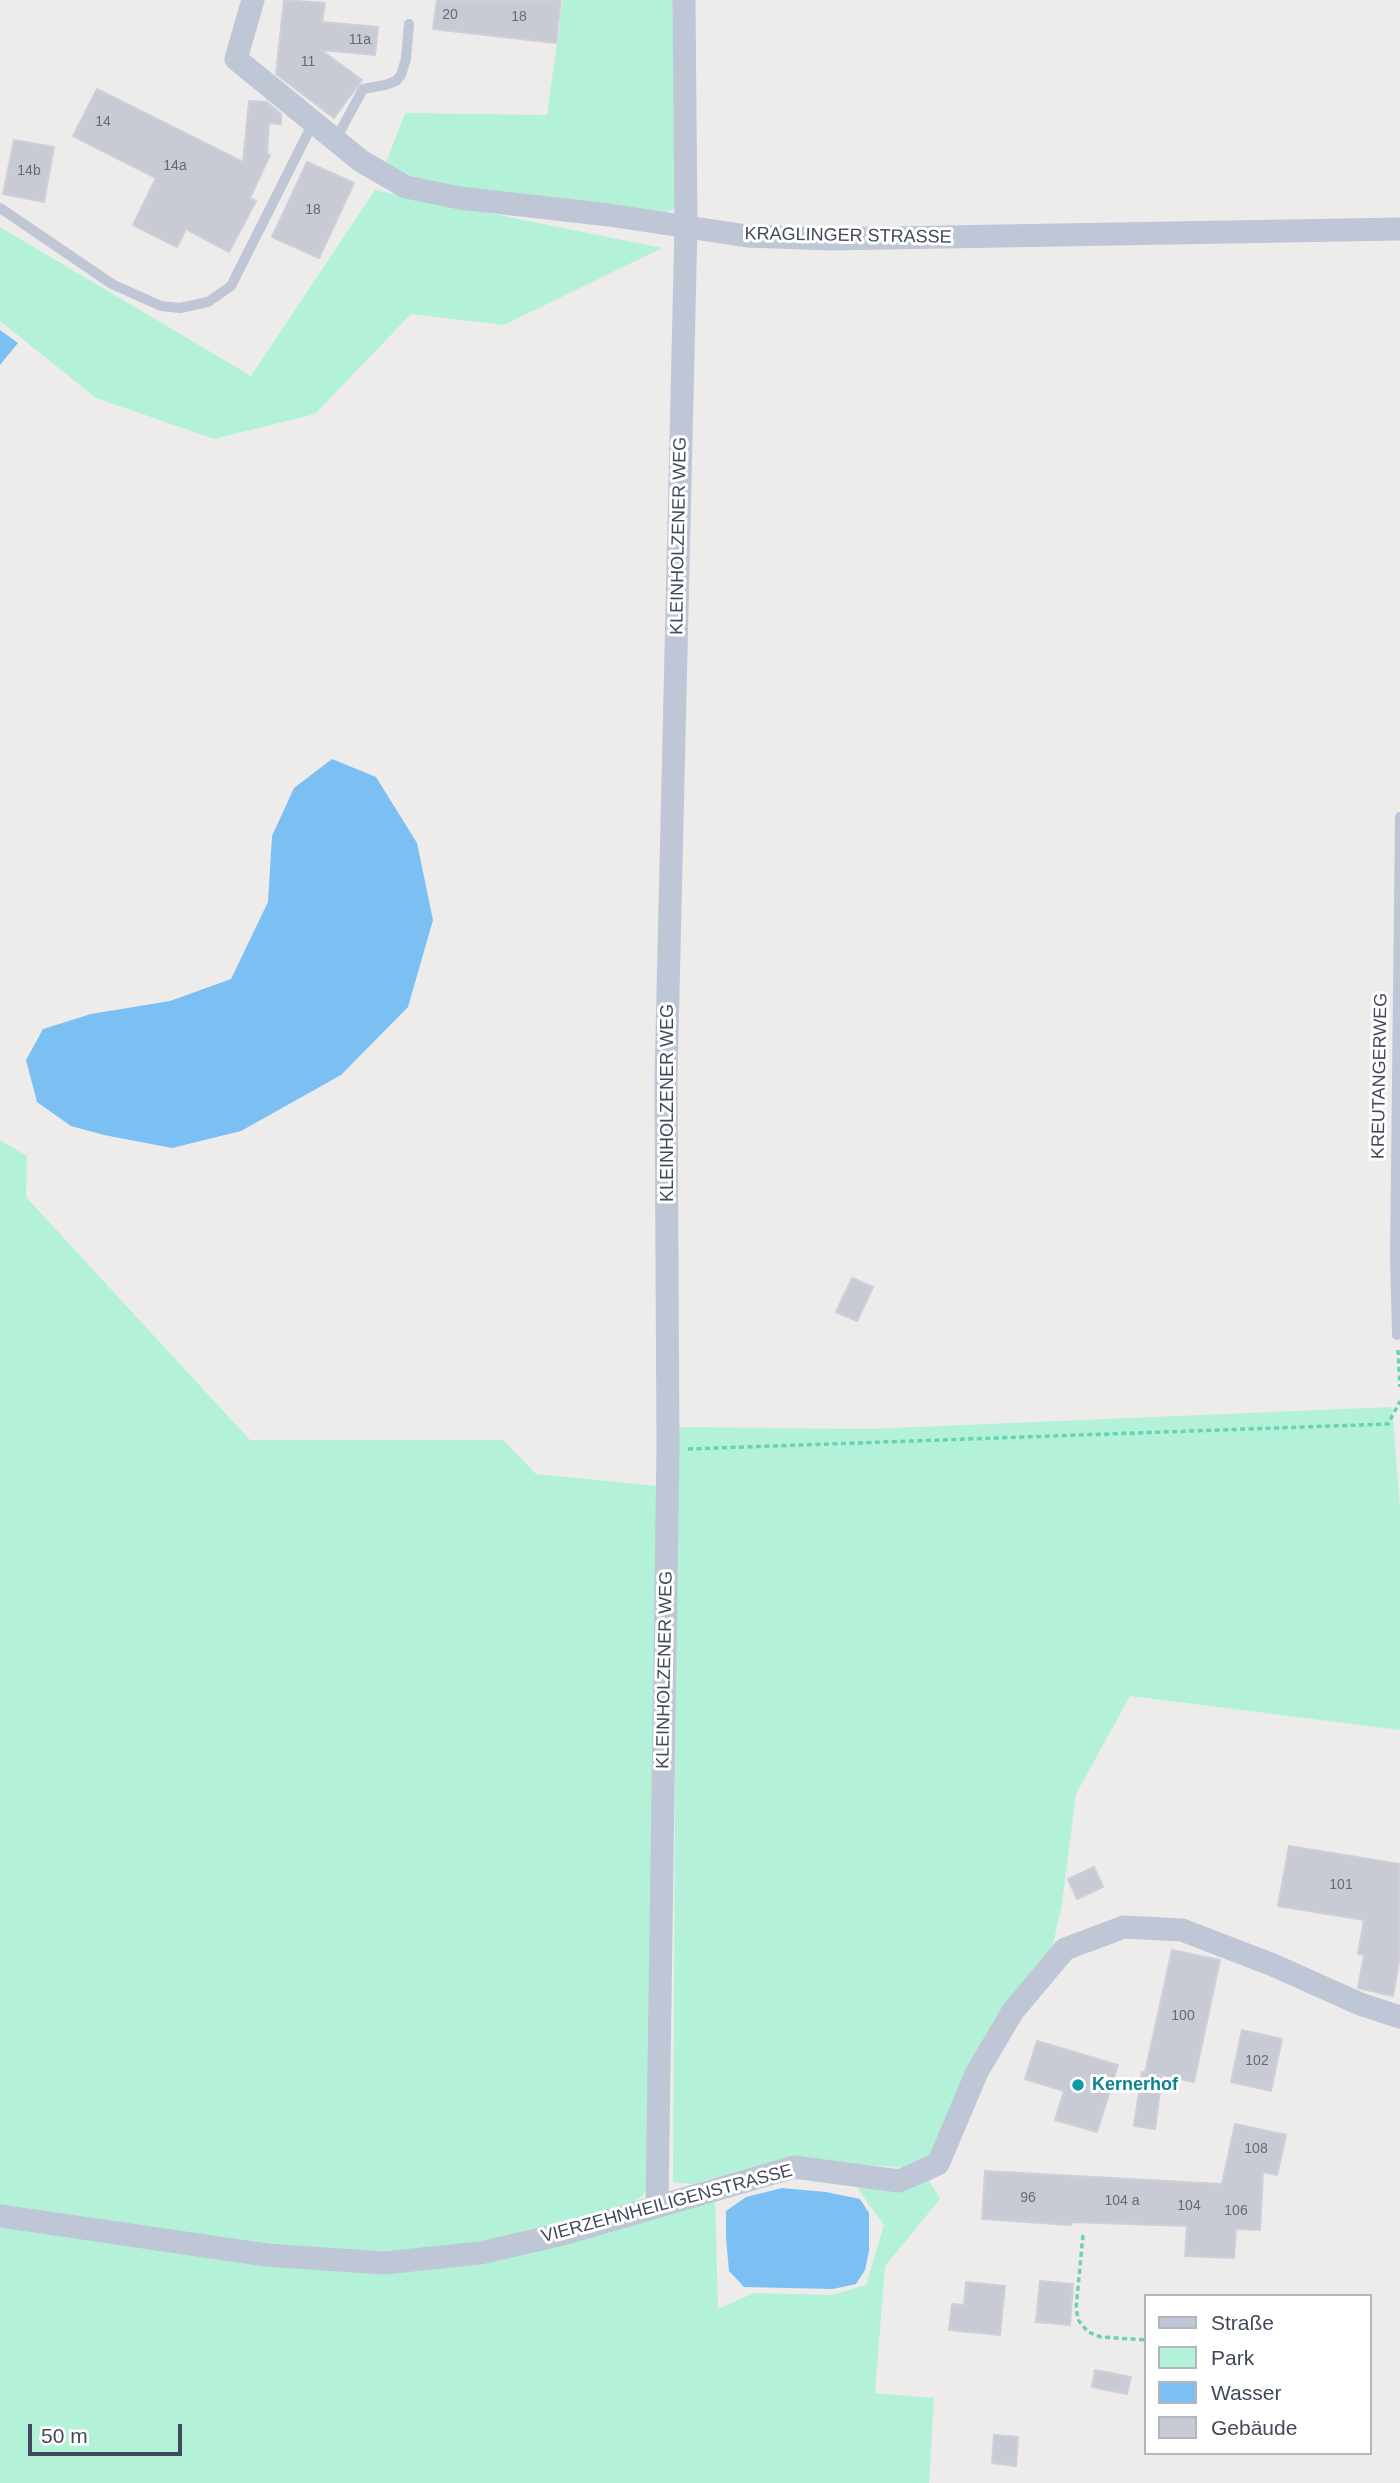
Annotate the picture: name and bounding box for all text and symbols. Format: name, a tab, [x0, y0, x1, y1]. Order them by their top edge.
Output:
house number: 20	[442, 7, 458, 23]
house number: 18	[511, 9, 527, 25]
house number: 11a	[349, 32, 371, 48]
house number: 11	[301, 54, 315, 70]
house number: 14	[95, 114, 111, 130]
house number: 14a	[163, 158, 187, 174]
house number: 14b	[17, 163, 41, 179]
house number: 18	[305, 202, 321, 218]
street label: KRAGLINGER STRASSE	[744, 223, 952, 249]
street label: KLEINHOLZENER WEG	[666, 437, 692, 635]
street label: KREUTANGERWEG	[1368, 993, 1392, 1159]
street label: KLEINHOLZENER WEG	[657, 1004, 679, 1202]
street label: KLEINHOLZENER WEG	[652, 1571, 678, 1769]
house number: 101	[1329, 1877, 1353, 1893]
house number: 100	[1171, 2008, 1195, 2024]
house number: 102	[1245, 2053, 1269, 2069]
place label: Kernerhof	[1092, 2074, 1178, 2096]
marker: Kernerhof	[1070, 2077, 1086, 2093]
house number: 108	[1244, 2141, 1268, 2157]
street label: VIERZEHNHEILIGENSTRASSE	[539, 2160, 795, 2248]
house number: 96	[1020, 2190, 1036, 2206]
house number: 104 a	[1104, 2193, 1140, 2209]
house number: 104	[1177, 2198, 1201, 2214]
house number: 106	[1224, 2203, 1248, 2219]
legend	[1144, 2294, 1372, 2455]
text: Straße	[1211, 2311, 1274, 2334]
text: Park	[1211, 2346, 1254, 2369]
text: Wasser	[1211, 2381, 1281, 2404]
scale bar	[32, 2410, 186, 2454]
text: Gebäude	[1211, 2416, 1297, 2439]
text: 50 m	[41, 2424, 88, 2447]

